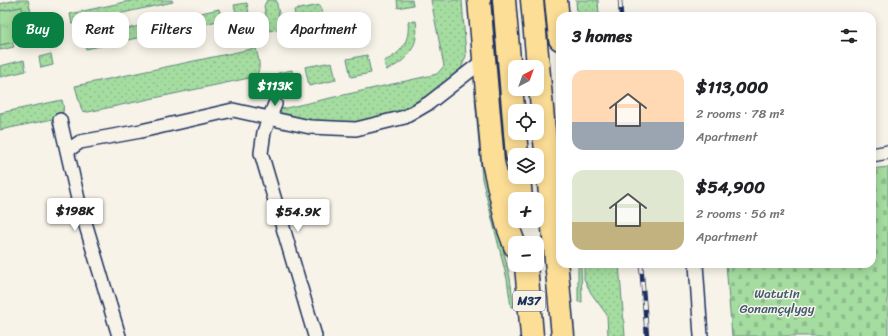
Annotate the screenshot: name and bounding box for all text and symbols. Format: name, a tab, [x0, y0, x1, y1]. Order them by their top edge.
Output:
chip: Buy	[12, 12, 64, 48]
chip: Rent	[72, 12, 129, 48]
chip: Filters	[137, 12, 206, 48]
chip: New	[214, 12, 269, 48]
chip: Apartment	[277, 12, 371, 48]
text: 3 homes	[572, 21, 632, 51]
icon: filters	[838, 25, 860, 47]
north arrow	[508, 60, 544, 96]
map controls	[508, 60, 544, 272]
text: $113,000	[696, 72, 768, 102]
pin: $113K	[247, 73, 303, 107]
text: $113K	[258, 74, 292, 97]
icon: home	[604, 86, 652, 134]
text: 2 rooms · 78 m²	[696, 102, 785, 125]
button: locate	[508, 104, 544, 140]
text: Apartment	[696, 125, 757, 148]
button: layers	[508, 148, 544, 184]
text: $54,900	[696, 172, 765, 202]
icon: home	[604, 186, 652, 234]
button: +	[508, 192, 544, 228]
pin: $198K	[47, 198, 103, 232]
text: $198K	[56, 199, 94, 222]
pin: $54.9K	[265, 199, 331, 233]
text: $54.9K	[276, 200, 320, 223]
text: 2 rooms · 56 m²	[696, 202, 785, 225]
text: Apartment	[696, 225, 757, 248]
button: −	[508, 236, 544, 272]
park label: Watutin Gonamçylygy	[739, 282, 815, 320]
road number: M37	[513, 291, 545, 311]

